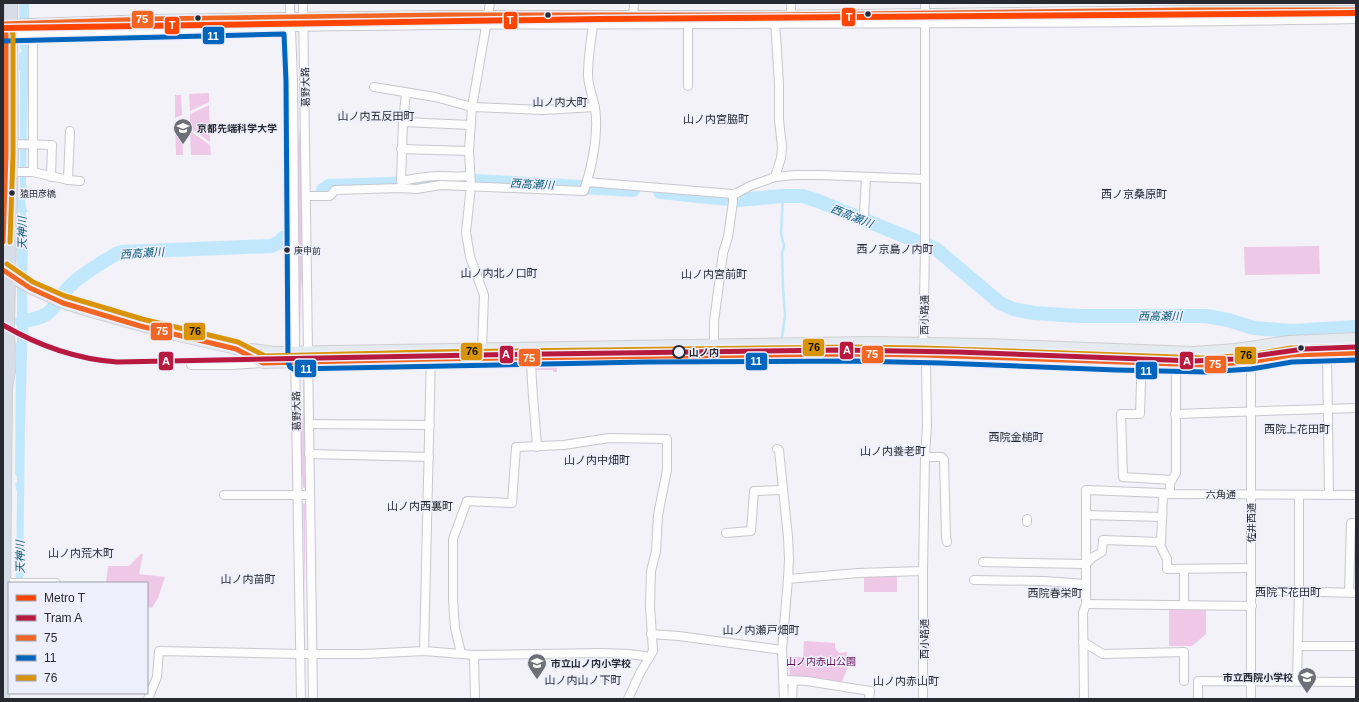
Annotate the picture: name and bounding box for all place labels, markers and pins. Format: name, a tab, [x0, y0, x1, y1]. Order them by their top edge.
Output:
unlabelled marker	[863, 9, 873, 19]
unlabelled marker	[543, 10, 553, 20]
unlabelled marker	[193, 13, 203, 23]
school or university icon: 京都先端科学大学	[172, 117, 194, 145]
place label: 京都先端科学大学	[197, 123, 277, 134]
marker: 猿田彦橋	[7, 188, 17, 198]
place label: 猿田彦橋	[20, 189, 56, 199]
marker: 庚申前	[282, 245, 292, 255]
place label: 庚申前	[294, 246, 321, 256]
unlabelled marker	[1296, 343, 1306, 353]
marker: 山ノ内	[672, 345, 686, 359]
place label: 山ノ内	[689, 347, 719, 358]
school or university icon: 市立山ノ内小学校	[526, 652, 548, 680]
place label: 市立山ノ内小学校	[551, 658, 631, 669]
school or university icon: 市立西院小学校	[1296, 666, 1318, 694]
place label: 市立西院小学校	[1223, 672, 1293, 683]

